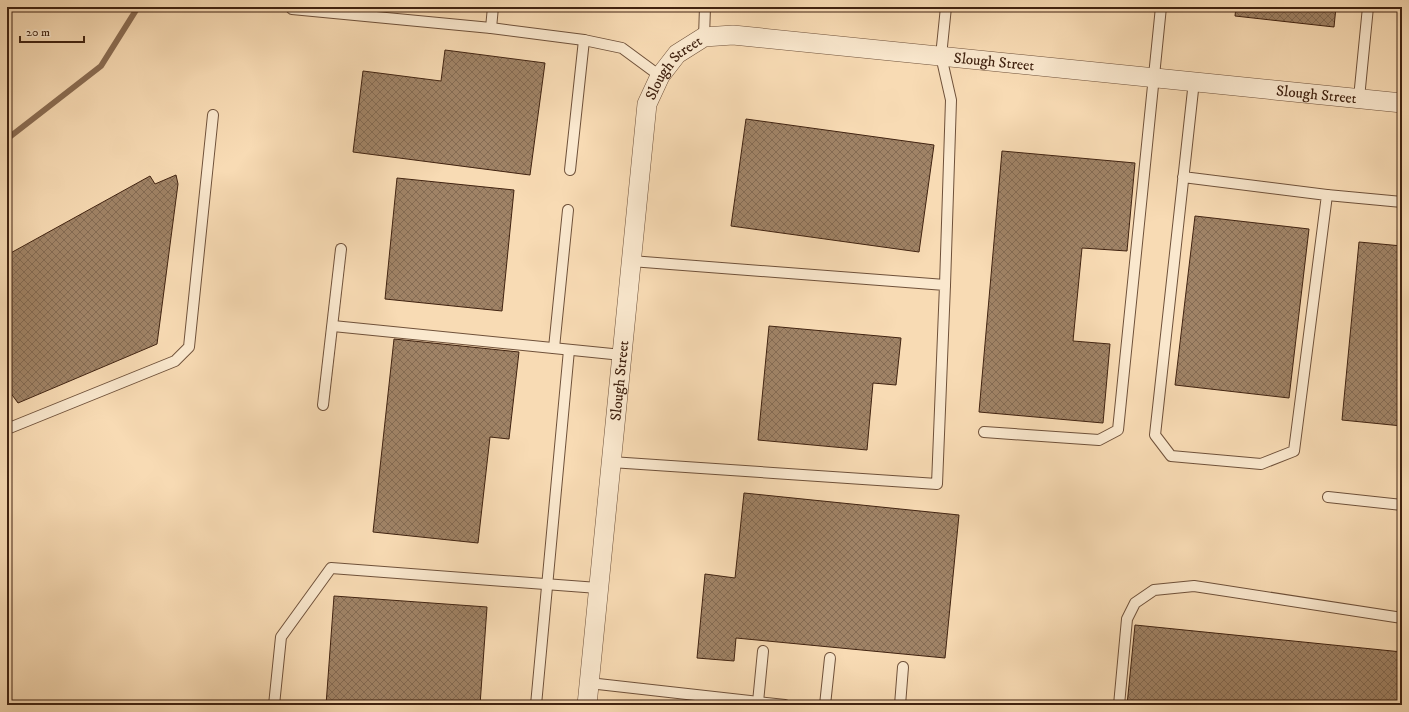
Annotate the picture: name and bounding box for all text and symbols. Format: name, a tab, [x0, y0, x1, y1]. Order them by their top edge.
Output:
scale bar	[20, 18, 84, 44]
text: 20 m	[26, 25, 50, 40]
street label: Slough Street	[641, 31, 706, 103]
street label: Slough Street	[953, 48, 1035, 76]
street label: Slough Street	[1275, 81, 1358, 108]
street label: Slough Street	[606, 339, 633, 422]

